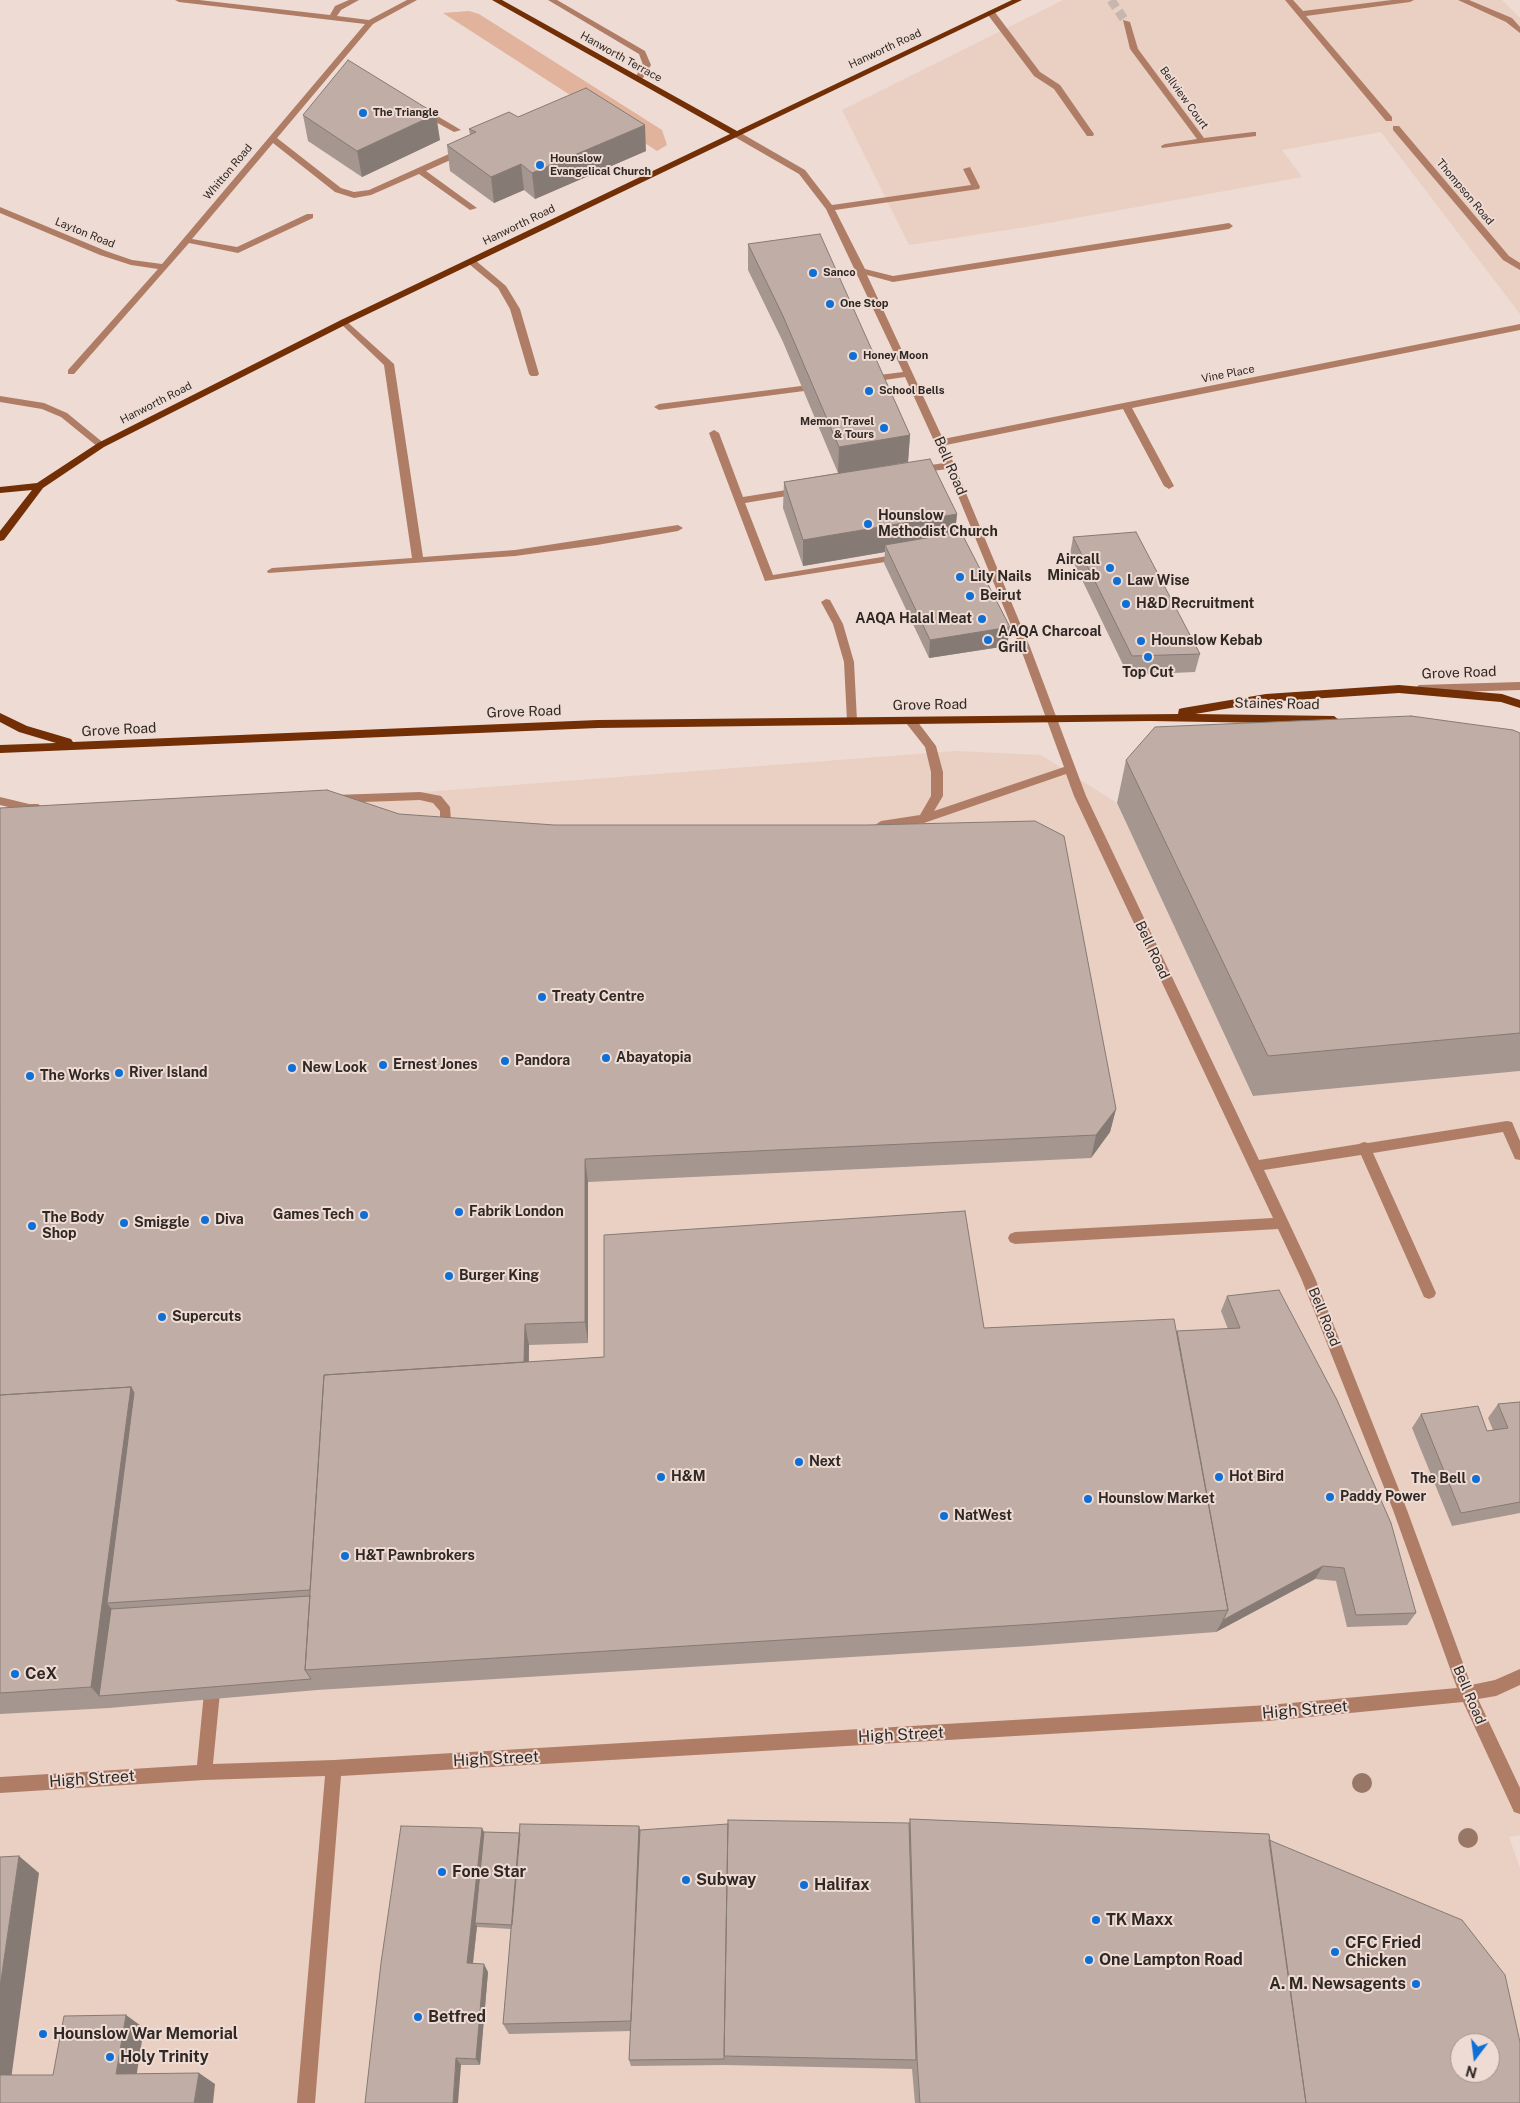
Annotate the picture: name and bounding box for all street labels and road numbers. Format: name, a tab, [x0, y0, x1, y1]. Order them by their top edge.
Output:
street label: Hanworth Road	[846, 26, 924, 72]
street label: Hanworth Terrace	[578, 29, 664, 85]
street label: Bellview Court	[1157, 64, 1211, 132]
street label: Whitton Road	[201, 141, 255, 203]
street label: Thompson Road	[1434, 156, 1496, 228]
street label: Hanworth Road	[481, 202, 557, 248]
street label: Layton Road	[53, 215, 117, 251]
street label: Vine Place	[1200, 362, 1256, 386]
street label: Hanworth Road	[118, 379, 194, 427]
street label: Bell Road	[930, 434, 970, 498]
street label: Grove Road	[1421, 663, 1497, 683]
street label: Staines Road	[1234, 695, 1320, 713]
street label: Grove Road	[892, 696, 968, 714]
street label: Grove Road	[486, 702, 562, 722]
street label: Grove Road	[81, 720, 157, 740]
street label: Bell Road	[1131, 918, 1173, 982]
street label: Bell Road	[1305, 1285, 1343, 1349]
street label: Bell Road	[1449, 1663, 1489, 1727]
street label: High Street	[1261, 1697, 1349, 1723]
street label: High Street	[858, 1723, 944, 1747]
street label: High Street	[453, 1747, 539, 1771]
street label: High Street	[48, 1766, 136, 1792]

